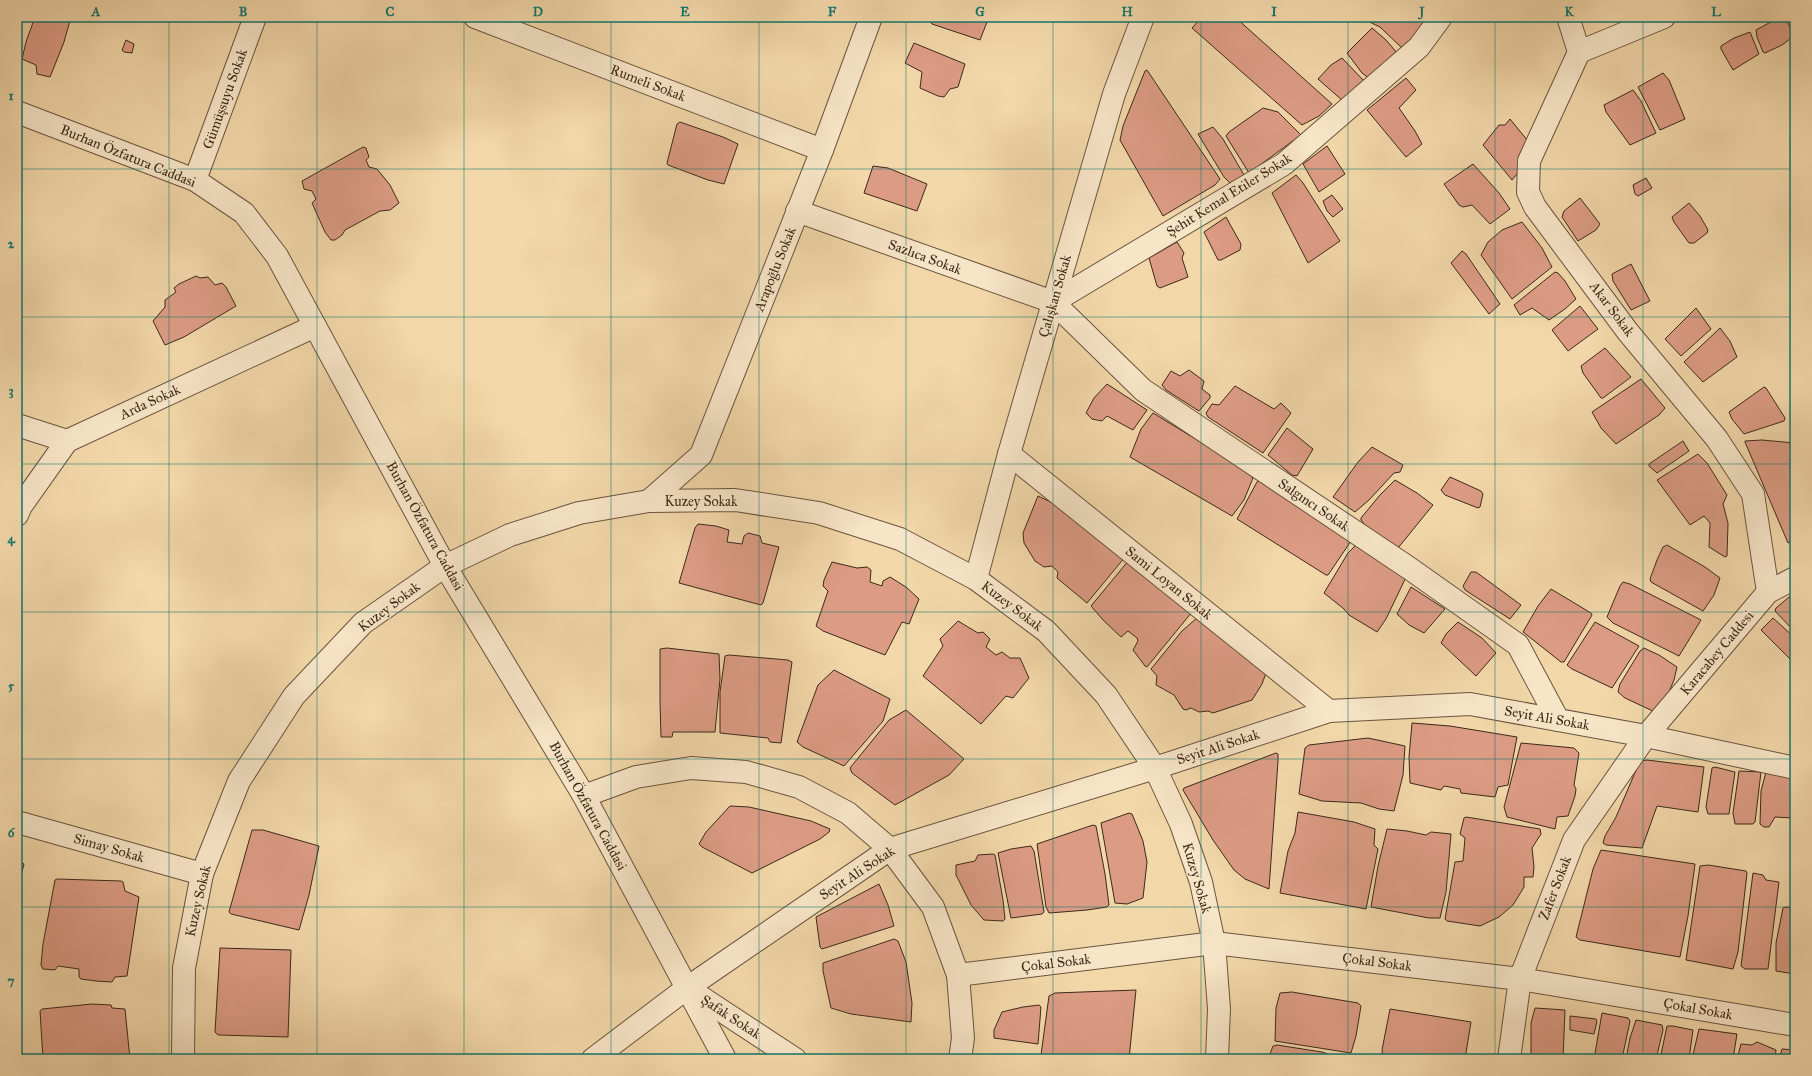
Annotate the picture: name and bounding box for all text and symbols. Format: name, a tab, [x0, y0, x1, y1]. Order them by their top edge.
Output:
text: A	[91, 4, 101, 20]
text: B	[239, 4, 248, 20]
text: C	[386, 4, 395, 20]
text: D	[533, 4, 543, 20]
text: E	[680, 4, 690, 20]
text: F	[828, 4, 837, 20]
text: G	[975, 4, 985, 20]
text: H	[1121, 4, 1133, 20]
text: I	[1271, 4, 1277, 20]
text: J	[1417, 4, 1425, 20]
text: K	[1564, 4, 1574, 20]
text: L	[1711, 4, 1721, 20]
street label: Gümüşsuyu Sokak	[199, 46, 251, 151]
street label: Rumeli Sokak	[608, 61, 689, 105]
text: 1	[8, 88, 14, 104]
street label: Burhan Özfatura Caddasi	[58, 119, 199, 191]
street label: Şehit Kemal Etiler Sokak	[1163, 149, 1295, 240]
street label: Arapoğlu Sokak	[750, 224, 800, 315]
text: 2	[8, 236, 15, 252]
street label: Sazlıca Sokak	[886, 236, 965, 278]
street label: Çalışkan Sokak	[1035, 252, 1075, 339]
street label: Akar Sokak	[1585, 277, 1638, 340]
street label: Arda Sokak	[116, 380, 183, 424]
text: 3	[8, 383, 14, 399]
street label: Burhan Özfatura Caddasi	[382, 458, 469, 594]
street label: Salgıncı Sokak	[1275, 475, 1353, 535]
street label: Kuzey Sokak	[664, 493, 738, 510]
text: 4	[7, 531, 15, 547]
street label: Sami Loyan Sokak	[1122, 543, 1216, 624]
street label: Kuzey Sokak	[978, 577, 1047, 635]
street label: Kuzey Sokak	[355, 578, 424, 636]
street label: Karacabey Caddesi	[1677, 607, 1757, 699]
text: 5	[8, 678, 15, 694]
street label: Seyit Ali Sokak	[1503, 702, 1591, 734]
street label: Seyit Ali Sokak	[1174, 725, 1262, 768]
street label: Burhan Özfatura Caddasi	[545, 738, 632, 874]
text: 6	[8, 825, 16, 841]
street label: Simay Sokak	[72, 830, 147, 866]
street label: Kuzey Sokak	[1179, 841, 1215, 916]
street label: Seyit Ali Sokak	[816, 842, 898, 904]
street label: Zafer Sokak	[1535, 853, 1575, 923]
street label: Kuzey Sokak	[182, 863, 215, 938]
street label: Çokal Sokak	[1341, 949, 1413, 975]
street label: Çokal Sokak	[1020, 950, 1092, 976]
text: 7	[8, 973, 15, 989]
street label: Şafak Sokak	[698, 991, 765, 1043]
street label: Çokal Sokak	[1662, 995, 1734, 1024]

